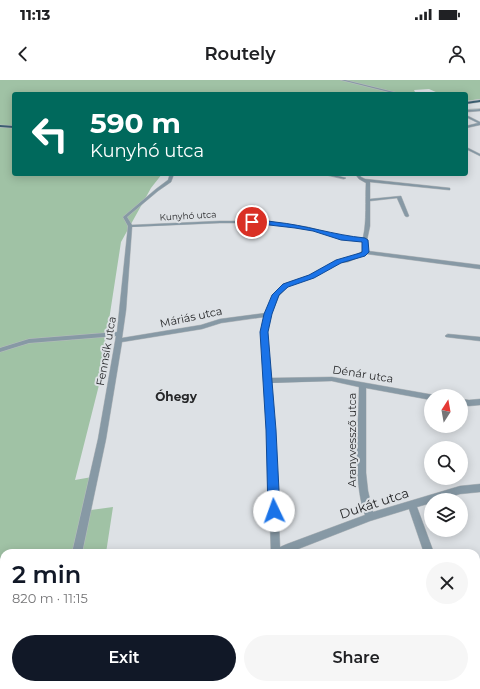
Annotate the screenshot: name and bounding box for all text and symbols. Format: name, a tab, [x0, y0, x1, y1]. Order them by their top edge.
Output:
text: 11:13	[20, 5, 50, 24]
icon: back	[12, 43, 34, 65]
text: Routely	[204, 43, 276, 65]
icon: person	[446, 43, 468, 65]
text: 590 m	[90, 106, 181, 140]
icon: left	[24, 108, 76, 160]
text: Kunyhó utca	[90, 140, 204, 162]
pin	[235, 205, 269, 239]
street label: Kunyhó utca	[159, 209, 217, 222]
icon: arrive	[241, 211, 263, 233]
street label: Máriás utca	[159, 304, 223, 330]
street label: Fennsík utca	[93, 315, 119, 387]
street label: Dénár utca	[332, 362, 394, 386]
district label: Óhegy	[155, 389, 198, 404]
north arrow	[424, 389, 468, 433]
map controls	[424, 389, 468, 537]
street label: Aranyvessző utca	[345, 393, 359, 487]
button: search	[424, 441, 468, 485]
street label: Dukát utca	[337, 484, 411, 522]
position arrow	[253, 490, 295, 532]
button: layers	[424, 493, 468, 537]
text: 2 min	[12, 560, 81, 589]
button: close	[426, 562, 468, 604]
text: 820 m · 11:15	[12, 590, 88, 606]
button: Exit	[12, 635, 236, 681]
button: Share	[244, 635, 468, 681]

